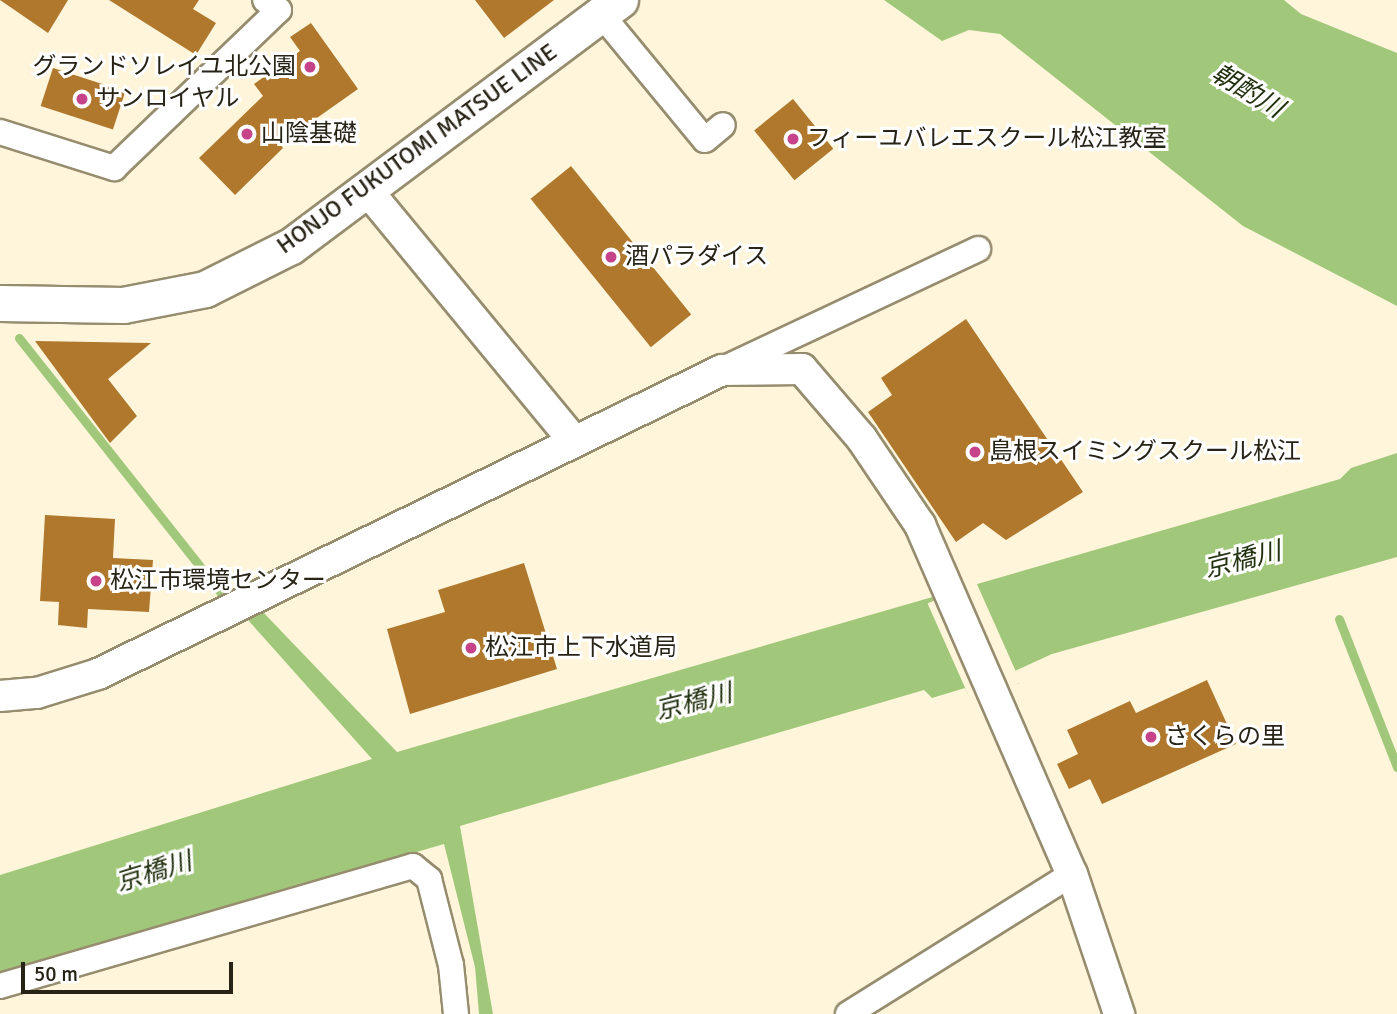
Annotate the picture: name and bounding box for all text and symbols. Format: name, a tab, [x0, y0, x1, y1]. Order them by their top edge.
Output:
street label: HONJO FUKUTOMI MATSUE LINE	[271, 38, 563, 260]
place label: グランドソレイユ北公園	[32, 53, 296, 81]
marker: グランドソレイユ北公園	[302, 59, 318, 75]
water label: 朝酌川	[1206, 59, 1288, 125]
place label: サンロイヤル	[96, 85, 240, 113]
marker: サンロイヤル	[74, 91, 90, 107]
place label: 山陰基礎	[261, 120, 357, 148]
place label: フィーユバレエスクール松江教室	[807, 125, 1167, 153]
marker: 山陰基礎	[239, 126, 255, 142]
marker: フィーユバレエスクール松江教室	[785, 131, 801, 147]
place label: 酒パラダイス	[625, 243, 769, 271]
marker: 酒パラダイス	[603, 249, 619, 265]
place label: 島根スイミングスクール松江	[989, 438, 1301, 466]
marker: 島根スイミングスクール松江	[967, 444, 983, 460]
water label: 京橋川	[1201, 536, 1285, 586]
place label: 松江市環境センター	[110, 567, 326, 595]
marker: 松江市環境センター	[88, 573, 104, 589]
place label: 松江市上下水道局	[485, 634, 677, 662]
marker: 松江市上下水道局	[463, 640, 479, 656]
water label: 京橋川	[652, 678, 736, 728]
place label: さくらの里	[1165, 723, 1285, 751]
marker: さくらの里	[1143, 729, 1159, 745]
water label: 京橋川	[112, 847, 196, 899]
scale bar	[24, 948, 236, 992]
text: 50 m	[34, 961, 78, 987]

